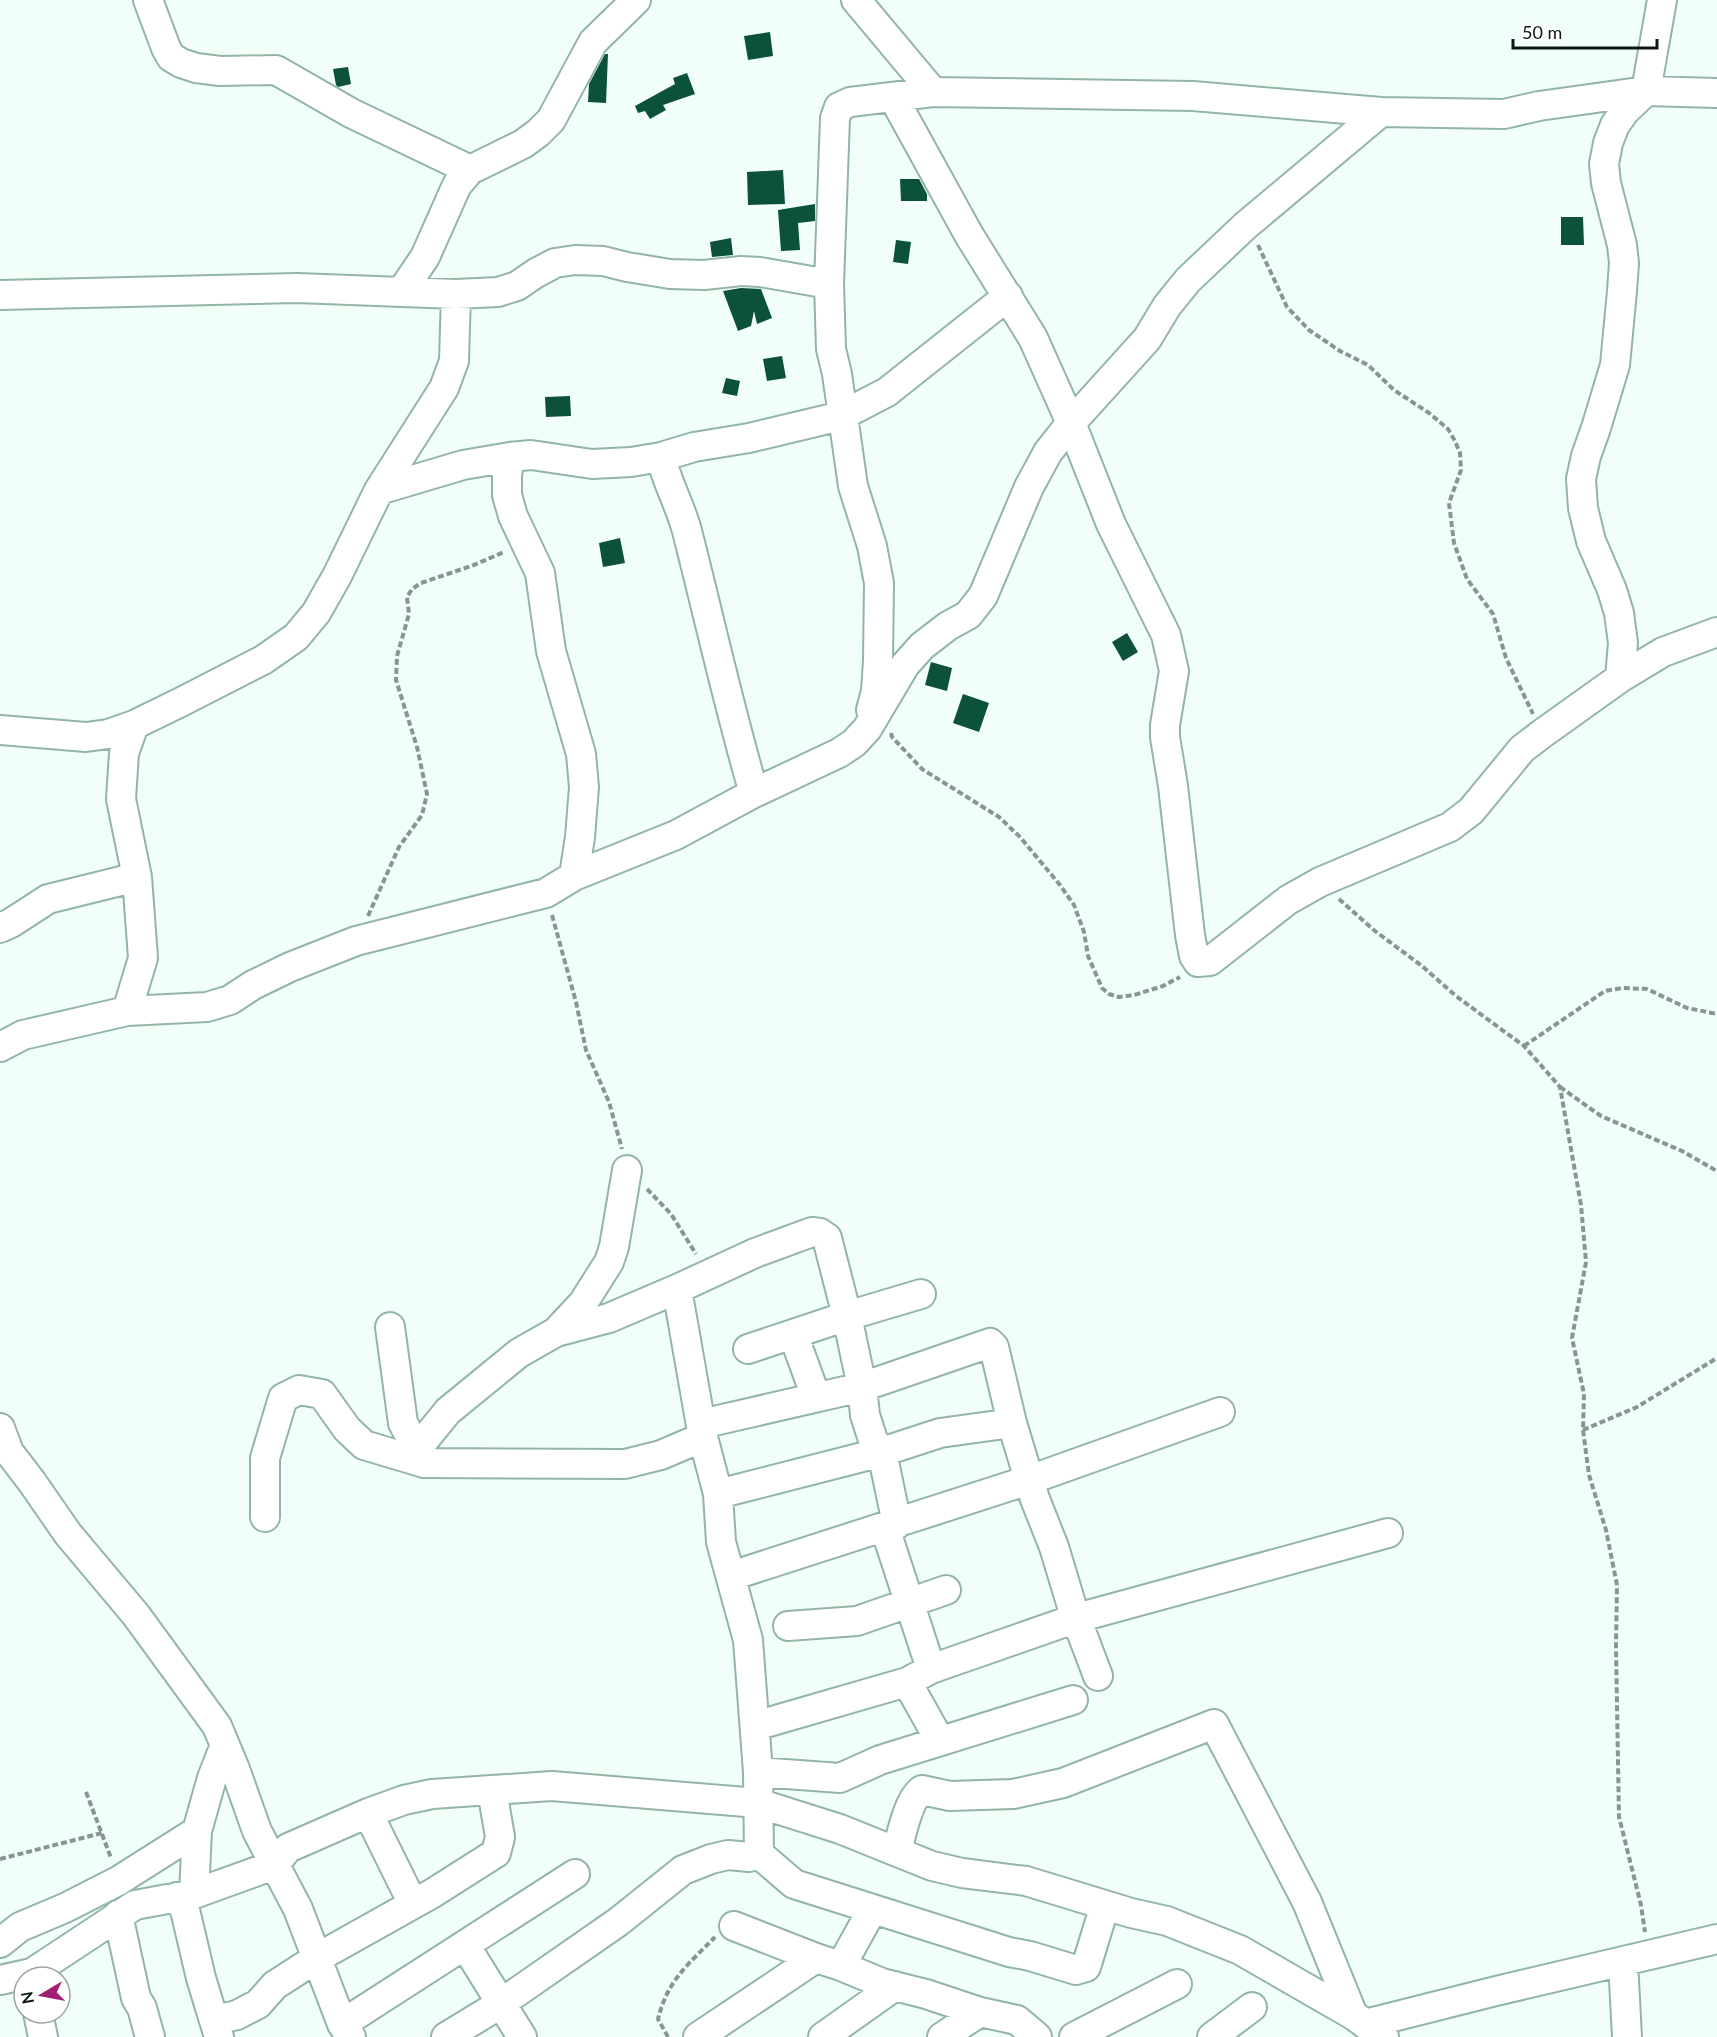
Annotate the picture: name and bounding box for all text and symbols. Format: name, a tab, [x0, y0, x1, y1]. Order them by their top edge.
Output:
scale bar	[1513, 12, 1657, 50]
text: 50 m	[1522, 21, 1562, 43]
north arrow	[12, 1965, 72, 2025]
text: N	[16, 1990, 37, 2005]

